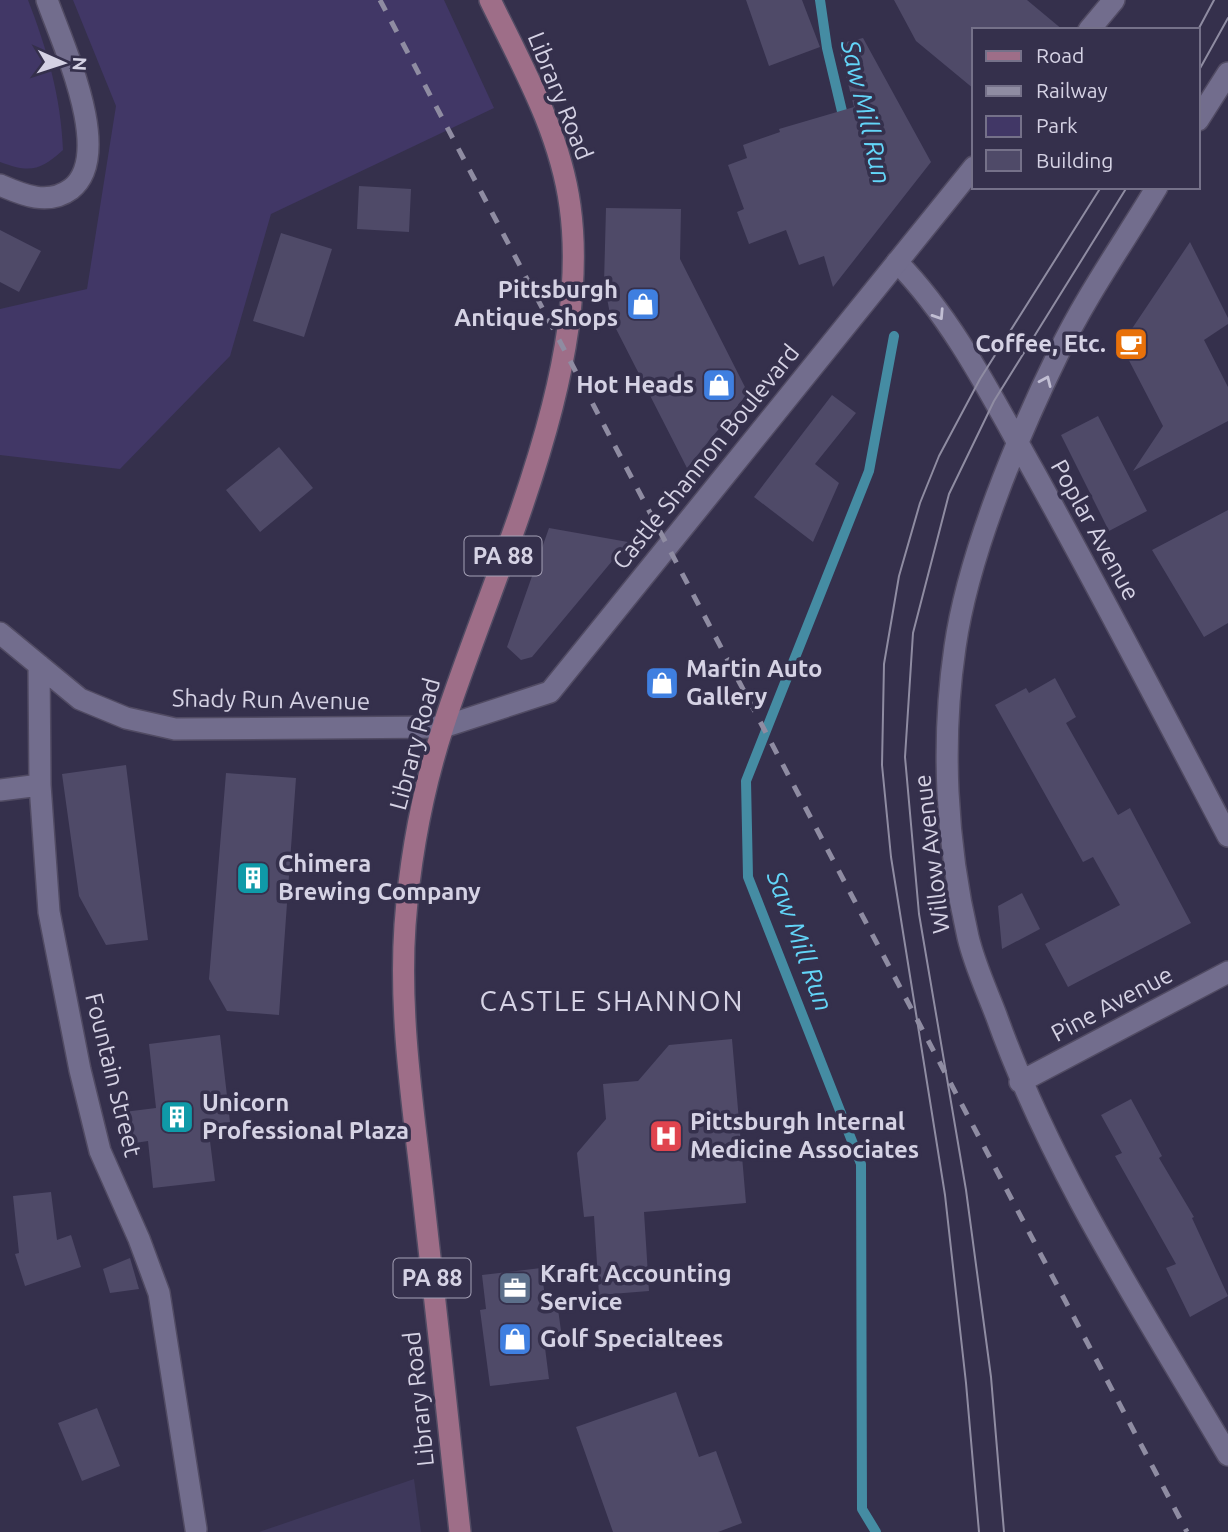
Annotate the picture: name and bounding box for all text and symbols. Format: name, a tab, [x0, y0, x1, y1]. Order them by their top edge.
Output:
north arrow	[28, 28, 98, 98]
street label: Library Road	[523, 28, 598, 164]
legend	[972, 28, 1200, 189]
water label: Saw Mill Run	[836, 36, 897, 187]
text: Road	[1036, 43, 1084, 67]
text: N	[69, 56, 91, 72]
text: Railway	[1036, 78, 1108, 102]
text: Park	[1036, 113, 1078, 137]
text: Building	[1036, 148, 1113, 172]
place label: Pittsburgh Antique Shops	[454, 276, 618, 331]
shop icon: Pittsburgh Antique Shops	[624, 285, 662, 323]
one-way arrow	[930, 307, 943, 320]
cafe icon: Coffee, Etc.	[1112, 325, 1150, 363]
place label: Coffee, Etc.	[975, 330, 1106, 357]
street label: Castle Shannon Boulevard	[607, 339, 804, 574]
shop icon: Hot Heads	[700, 366, 738, 404]
place label: Hot Heads	[576, 371, 694, 398]
one-way arrow	[1037, 376, 1051, 388]
street label: Poplar Avenue	[1046, 455, 1145, 605]
road number: PA 88	[464, 536, 542, 576]
place label: Martin Auto Gallery	[686, 655, 822, 710]
shop icon: Martin Auto Gallery	[643, 664, 681, 702]
street label: Library Road	[384, 675, 445, 813]
street label: Shady Run Avenue	[172, 684, 370, 715]
street label: Willow Avenue	[908, 773, 955, 935]
place label: Chimera Brewing Company	[278, 850, 481, 905]
building icon: Chimera Brewing Company	[234, 859, 272, 897]
water label: Saw Mill Run	[761, 866, 839, 1015]
street label: Pine Avenue	[1046, 960, 1177, 1047]
district label: CASTLE SHANNON	[479, 985, 745, 1016]
street label: Fountain Street	[80, 990, 147, 1160]
place label: Unicorn Professional Plaza	[202, 1089, 409, 1144]
building icon: Unicorn Professional Plaza	[158, 1098, 196, 1136]
place label: Pittsburgh Internal Medicine Associates	[690, 1108, 919, 1163]
hospital icon: Pittsburgh Internal Medicine Associates	[647, 1117, 685, 1155]
road number: PA 88	[394, 1259, 471, 1298]
place label: Kraft Accounting Service	[540, 1260, 732, 1315]
office icon: Kraft Accounting Service	[496, 1269, 534, 1307]
shop icon: Golf Specialtees	[496, 1320, 534, 1358]
place label: Golf Specialtees	[540, 1325, 723, 1352]
street label: Library Road	[398, 1330, 439, 1468]

